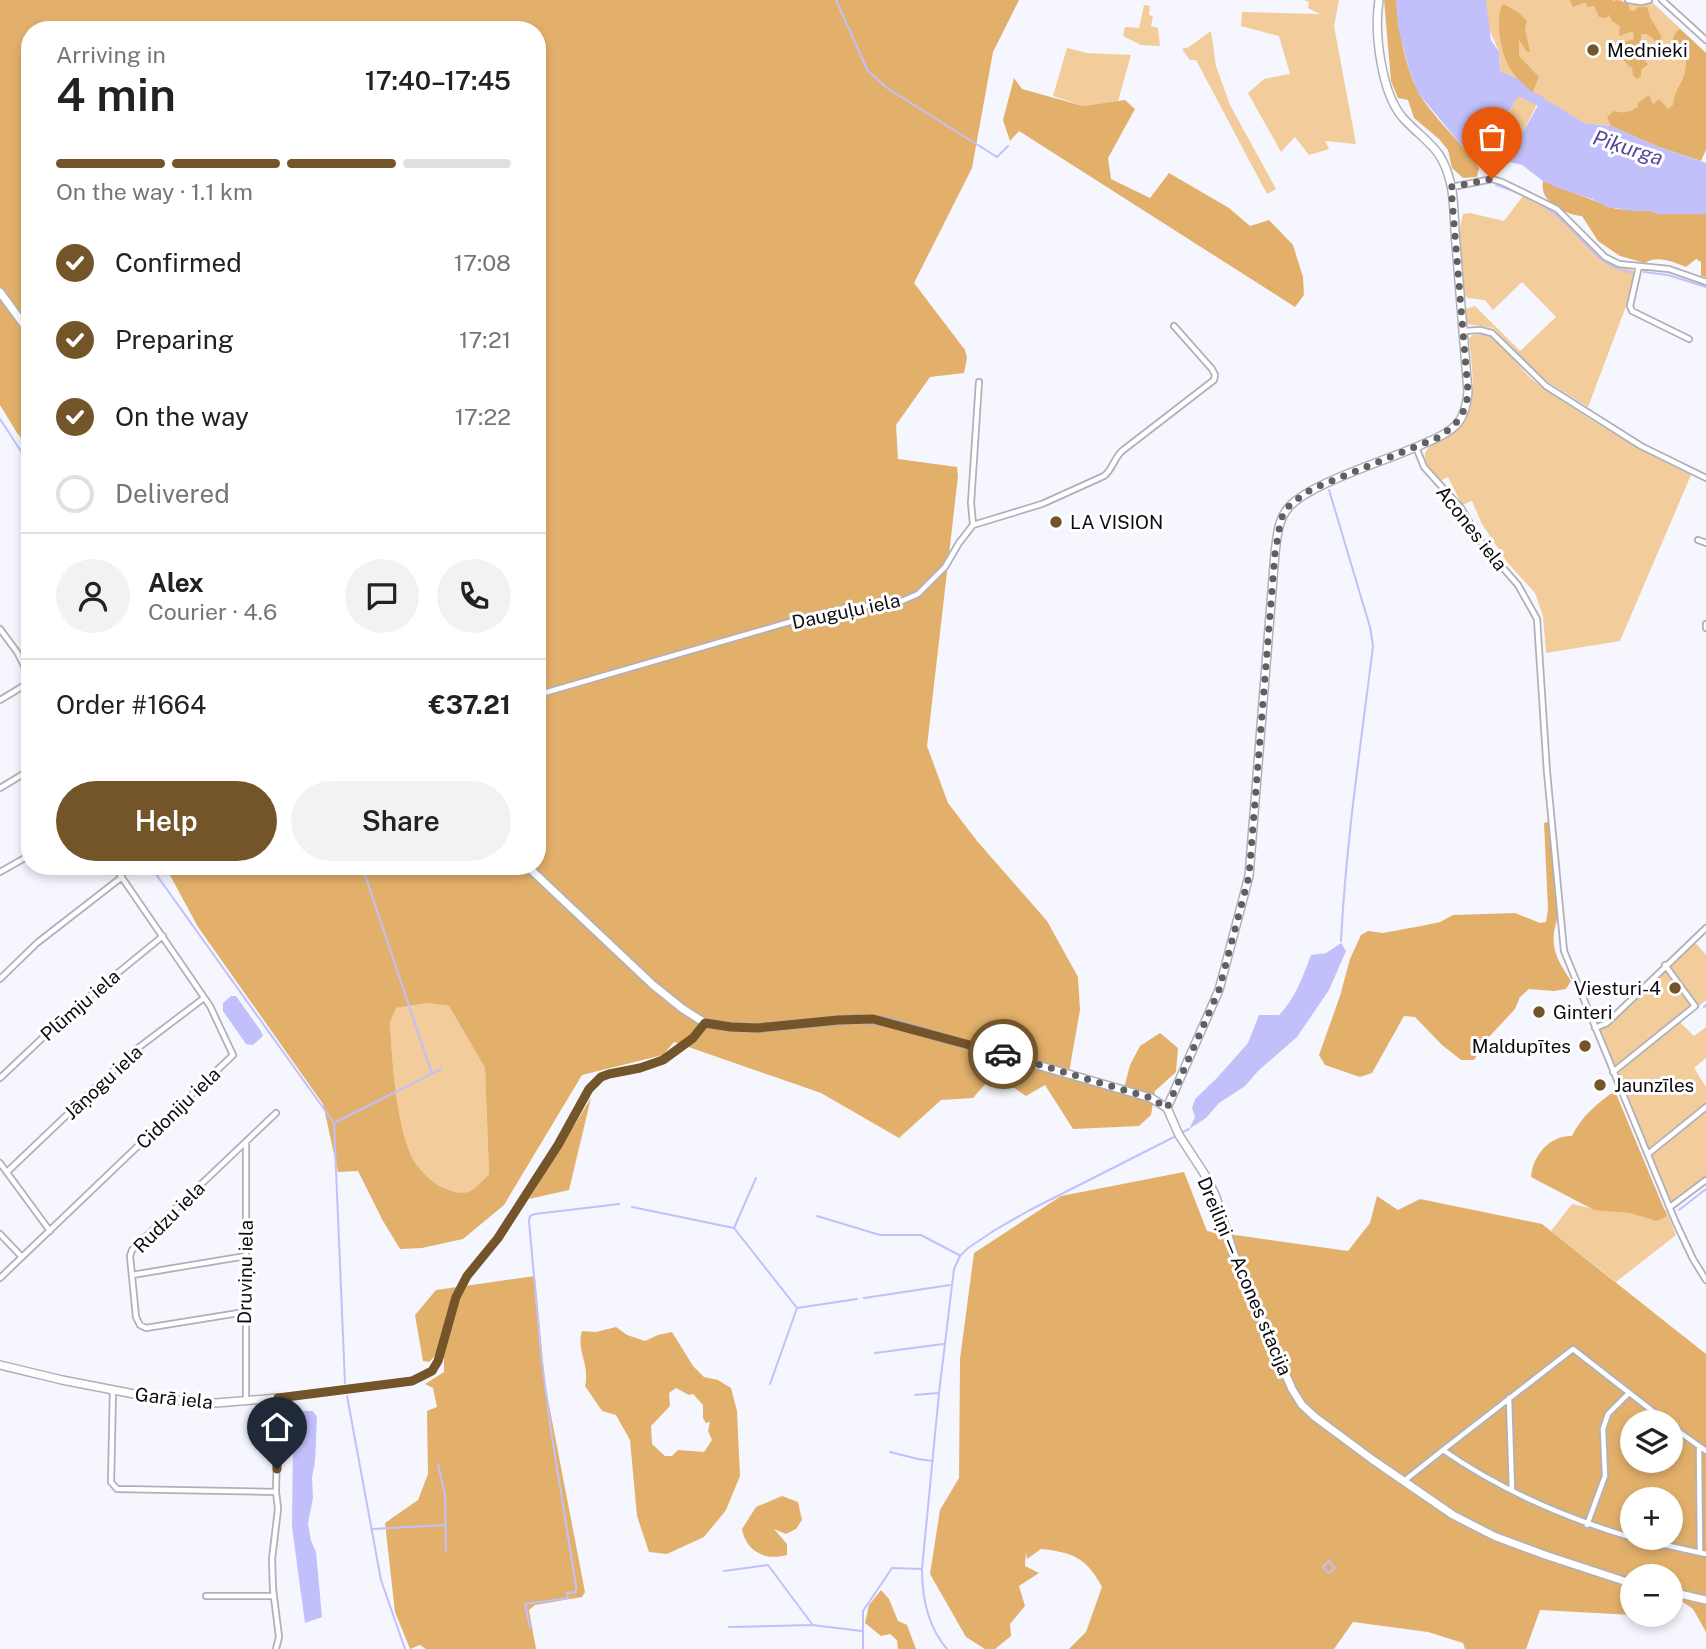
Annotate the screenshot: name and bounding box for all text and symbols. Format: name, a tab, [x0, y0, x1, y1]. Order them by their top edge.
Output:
place label: Mednieki	[1607, 39, 1688, 61]
text: Arriving in	[56, 41, 166, 68]
marker: Mednieki	[1585, 42, 1601, 58]
text: 17:40–17:45	[365, 65, 511, 96]
text: 4 min	[56, 67, 176, 121]
pin	[1462, 107, 1522, 179]
icon: bag	[1473, 118, 1511, 156]
water label: Piķurga	[1590, 124, 1666, 171]
text: On the way · 1.1 km	[56, 178, 253, 205]
icon: check	[56, 244, 94, 282]
text: Confirmed	[115, 247, 242, 278]
text: 17:08	[454, 249, 511, 276]
icon: check	[56, 321, 94, 359]
text: Preparing	[115, 324, 234, 355]
text: 17:21	[459, 326, 511, 353]
icon: check	[56, 398, 94, 436]
text: On the way	[115, 401, 249, 432]
text: 17:22	[455, 403, 511, 430]
text: Delivered	[115, 478, 230, 509]
street label: Acones iela	[1432, 481, 1512, 575]
place label: LA VISION	[1070, 511, 1163, 533]
marker: LA VISION	[1048, 514, 1064, 530]
button: person	[56, 559, 130, 633]
button: chat	[345, 559, 419, 633]
button: phone	[437, 559, 511, 633]
text: Alex	[148, 567, 204, 598]
street label: Dauguļu iela	[790, 589, 902, 633]
text: Courier · 4.6	[148, 598, 277, 625]
text: Order #1664	[56, 689, 206, 720]
text: €37.21	[429, 689, 511, 720]
button: Help	[56, 781, 277, 861]
button: Share	[291, 781, 511, 861]
street label: Plūmju iela	[36, 965, 124, 1045]
place label: Viesturi-4	[1574, 977, 1661, 999]
marker: Viesturi-4	[1667, 980, 1683, 996]
place label: Ginteri	[1553, 1001, 1612, 1023]
marker: Ginteri	[1531, 1004, 1547, 1020]
courier	[968, 1019, 1038, 1089]
icon: car	[984, 1035, 1022, 1073]
place label: Maldupītes	[1472, 1035, 1571, 1057]
marker: Maldupītes	[1577, 1038, 1593, 1054]
street label: Jāņogu iela	[60, 1040, 146, 1124]
street label: Cidoniju iela	[132, 1063, 224, 1153]
place label: Jaunzīles	[1614, 1074, 1694, 1096]
marker: Jaunzīles	[1592, 1077, 1608, 1093]
street label: Dreiliņi — Acones stacija	[1193, 1174, 1297, 1378]
street label: Rudzu iela	[129, 1177, 209, 1257]
street label: Druviņu iela	[233, 1220, 257, 1324]
street label: Garā iela	[134, 1383, 214, 1413]
pin	[247, 1397, 307, 1469]
icon: home	[258, 1408, 296, 1446]
map controls	[1620, 1410, 1683, 1627]
button: layers	[1620, 1410, 1683, 1473]
button: +	[1620, 1487, 1683, 1550]
button: −	[1620, 1564, 1683, 1627]

